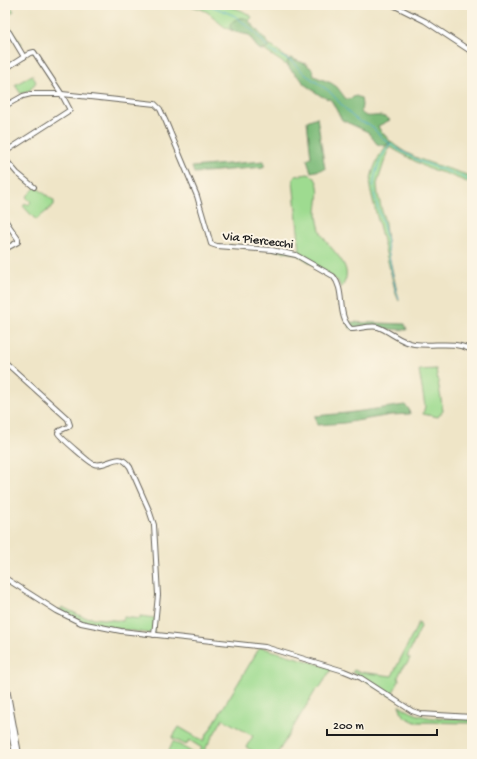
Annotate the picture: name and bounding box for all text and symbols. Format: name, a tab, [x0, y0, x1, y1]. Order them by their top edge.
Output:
street label: Via Piercecchi	[221, 229, 295, 253]
scale bar	[327, 711, 437, 737]
text: 200 m	[333, 720, 364, 734]

